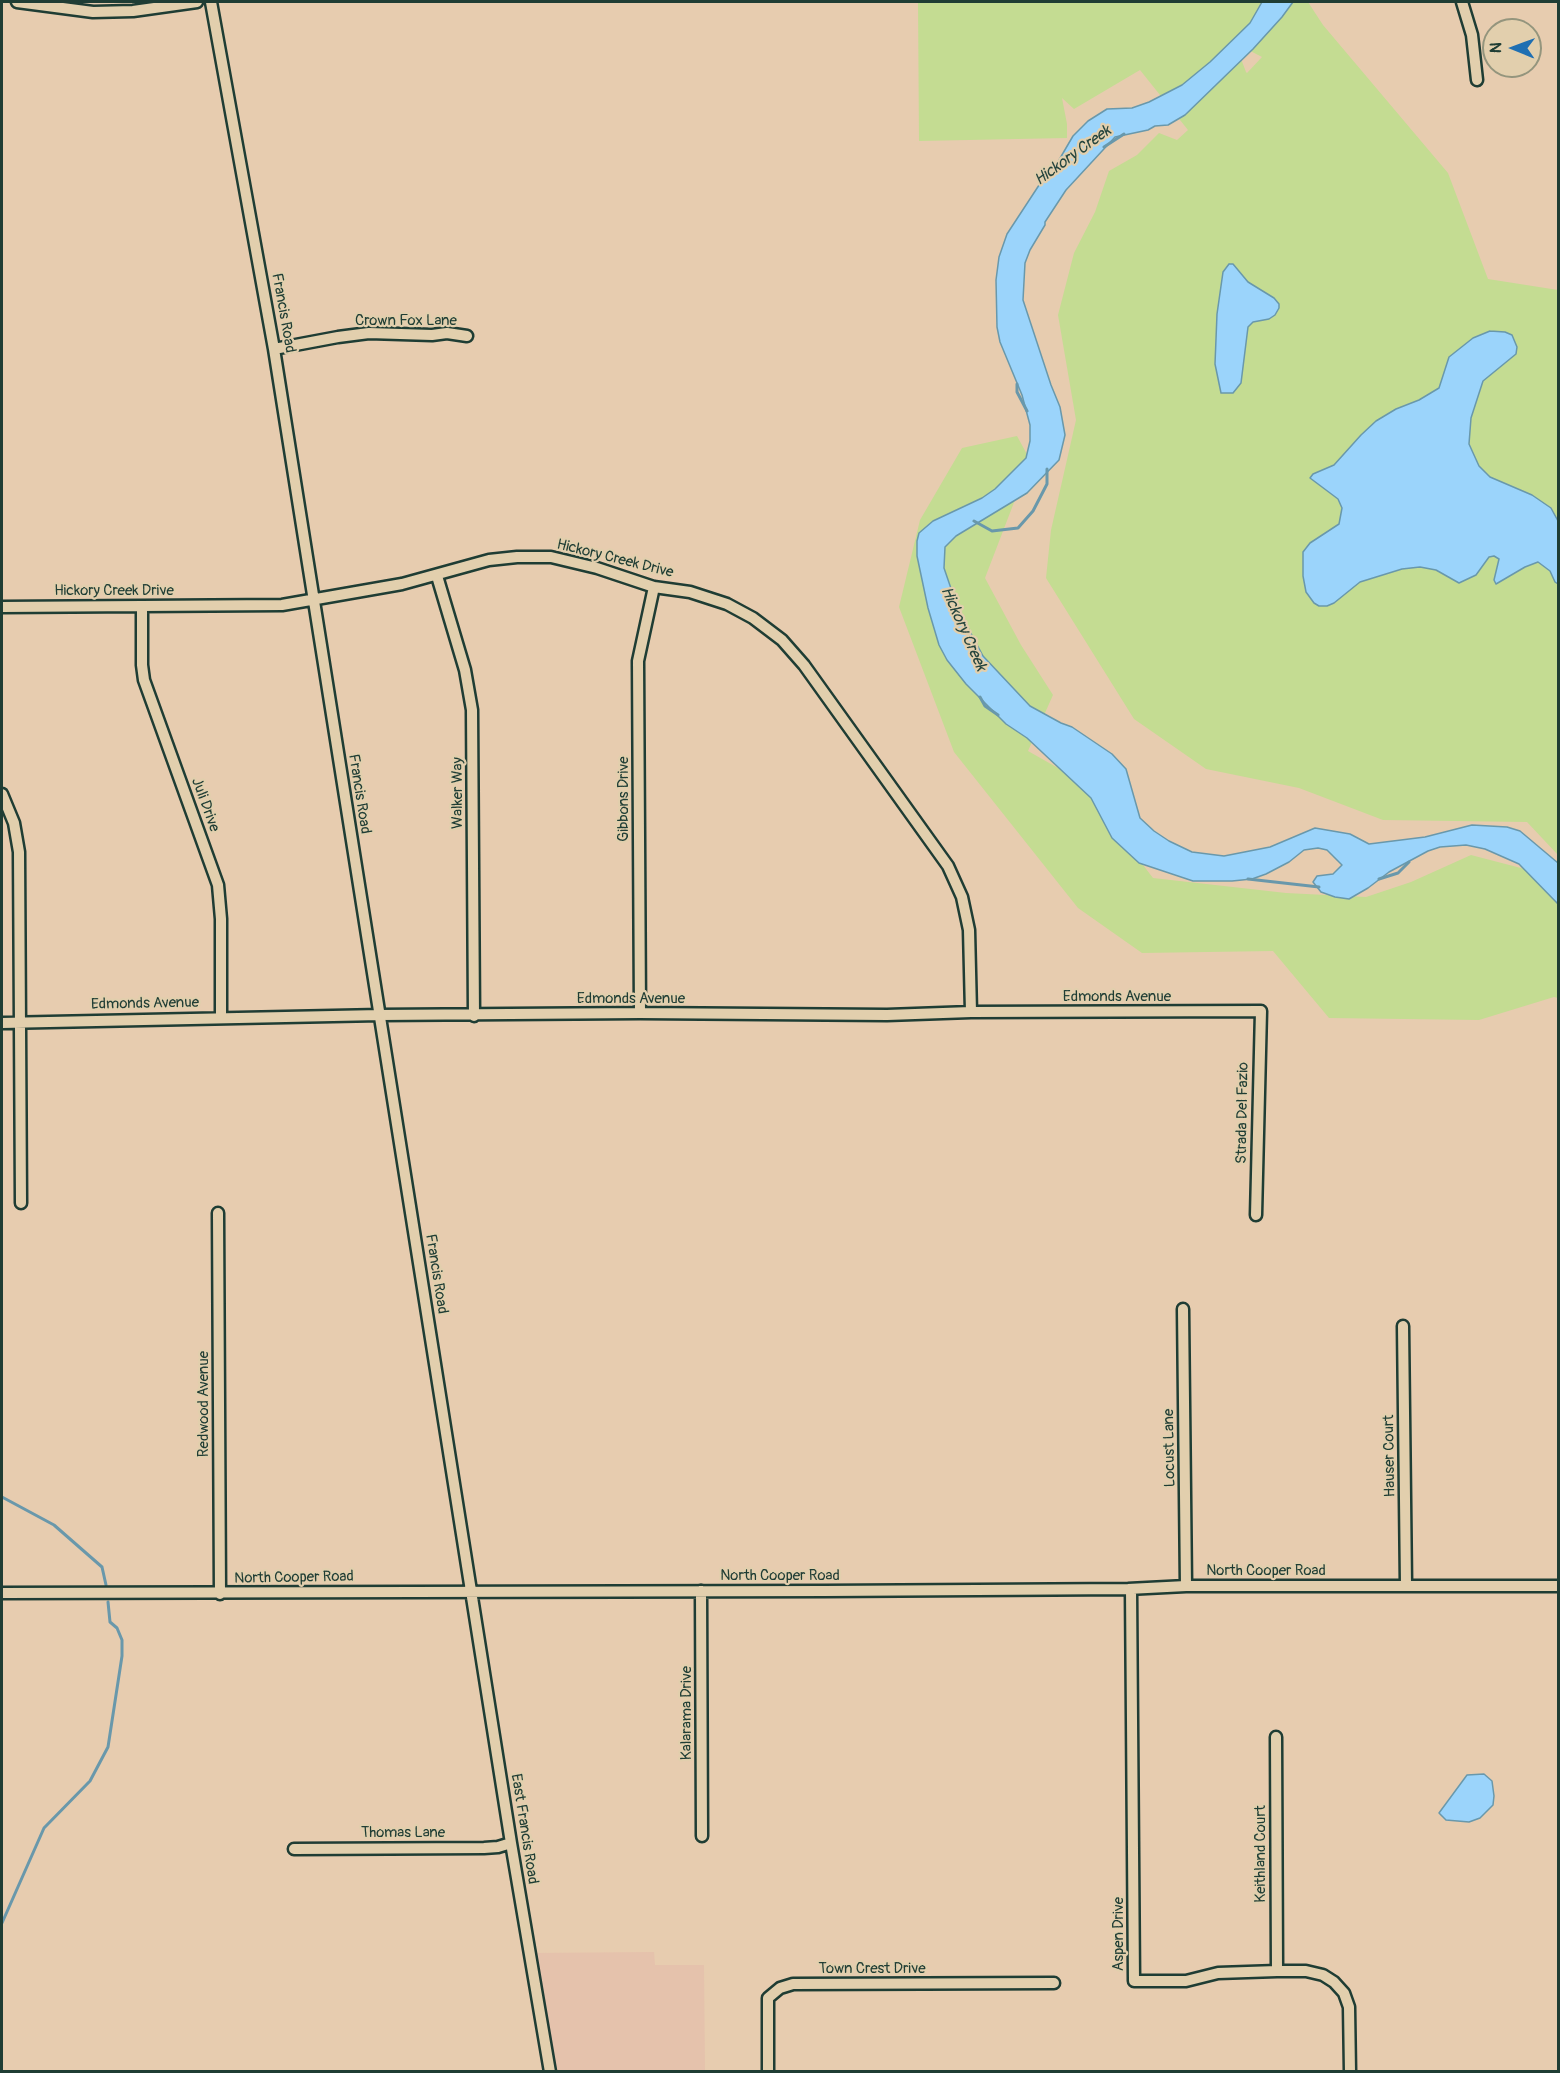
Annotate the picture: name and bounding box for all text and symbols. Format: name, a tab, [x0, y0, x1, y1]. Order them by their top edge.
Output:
north arrow	[1482, 18, 1542, 78]
text: N	[1486, 42, 1506, 53]
water label: Hickory Creek	[1031, 122, 1115, 190]
street label: Francis Road	[267, 272, 299, 354]
street label: Crown Fox Lane	[355, 312, 457, 330]
street label: Hickory Creek Drive	[555, 536, 675, 582]
street label: Hickory Creek Drive	[54, 582, 174, 600]
water label: Hickory Creek	[936, 584, 990, 674]
street label: Francis Road	[344, 753, 374, 835]
street label: Gibbons Drive	[615, 756, 633, 842]
street label: Walker Way	[449, 757, 467, 829]
street label: Juli Drive	[187, 775, 223, 835]
street label: Edmonds Avenue	[1063, 988, 1171, 1006]
street label: Edmonds Avenue	[577, 990, 685, 1008]
street label: Edmonds Avenue	[91, 994, 199, 1014]
street label: Strada Del Fazio	[1233, 1062, 1253, 1164]
street label: Francis Road	[421, 1233, 451, 1315]
street label: Redwood Avenue	[195, 1351, 213, 1457]
street label: Locust Lane	[1160, 1409, 1180, 1487]
street label: Hauser Court	[1380, 1415, 1400, 1497]
street label: North Cooper Road	[1206, 1562, 1326, 1580]
street label: North Cooper Road	[720, 1567, 840, 1585]
street label: North Cooper Road	[234, 1568, 354, 1588]
street label: Kalarama Drive	[678, 1666, 696, 1760]
street label: East Francis Road	[506, 1773, 542, 1885]
street label: Keithland Court	[1252, 1805, 1270, 1903]
street label: Thomas Lane	[361, 1824, 445, 1842]
street label: Aspen Drive	[1110, 1897, 1128, 1971]
street label: Town Crest Drive	[818, 1960, 926, 1978]

